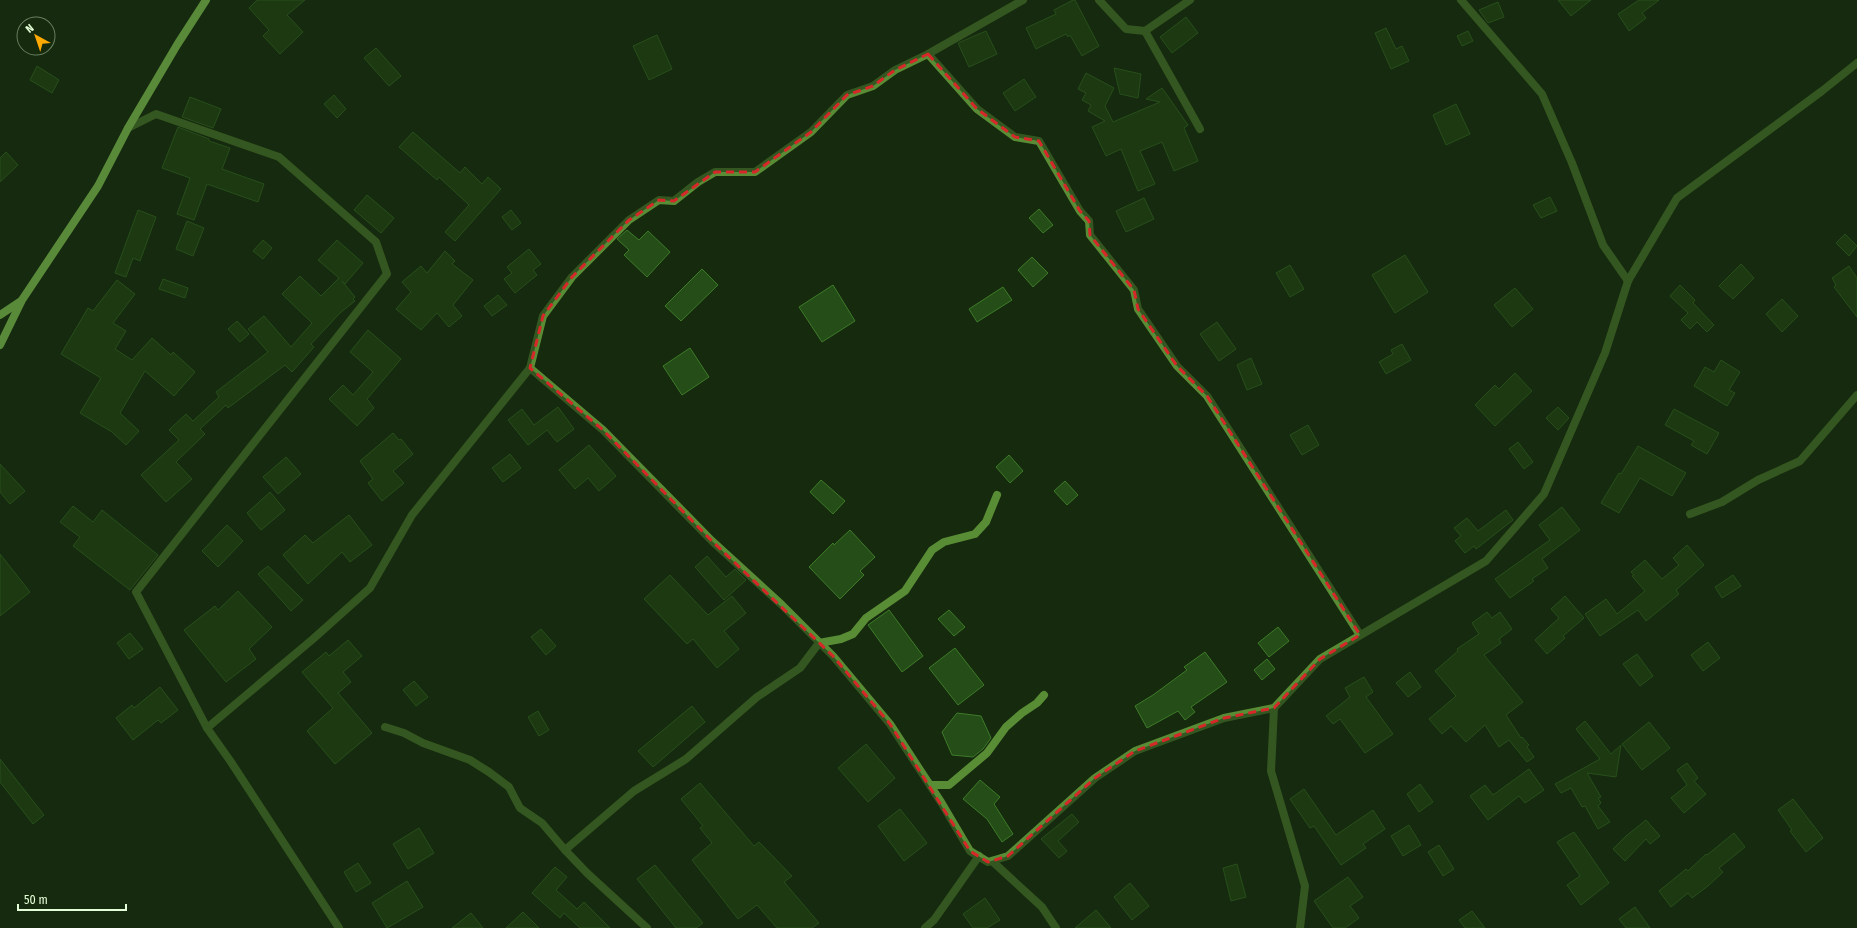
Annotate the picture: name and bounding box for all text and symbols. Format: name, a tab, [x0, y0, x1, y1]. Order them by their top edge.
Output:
north arrow	[16, 16, 56, 56]
text: N	[23, 22, 37, 36]
scale bar	[18, 886, 126, 912]
text: 50 m	[24, 893, 48, 907]

